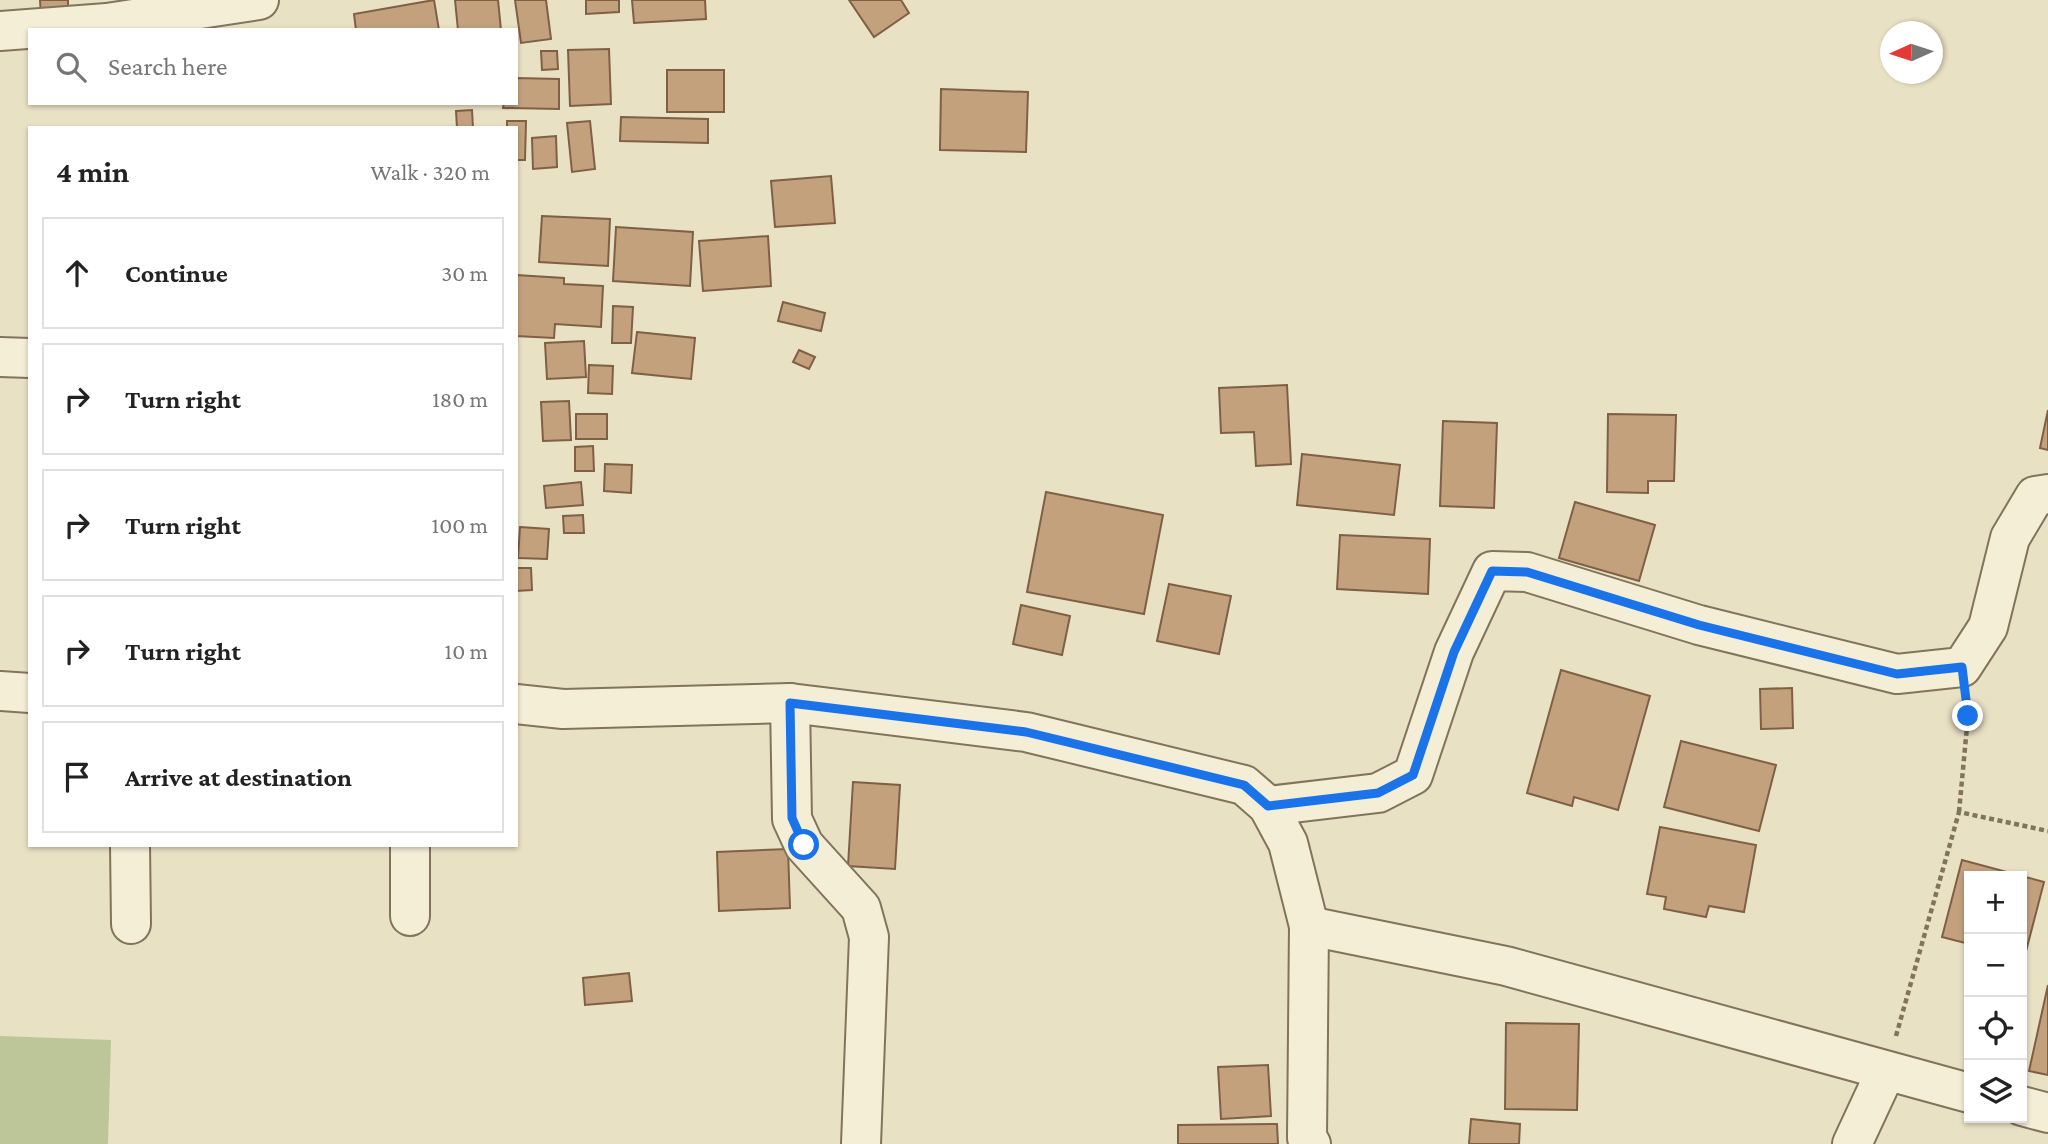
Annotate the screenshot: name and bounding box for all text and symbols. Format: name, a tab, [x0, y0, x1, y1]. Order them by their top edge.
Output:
north arrow	[1880, 21, 1943, 84]
search box	[28, 28, 518, 105]
icon: search	[52, 48, 90, 86]
text: Search here	[108, 52, 227, 81]
text: 4 min	[56, 155, 129, 188]
text: Walk · 320 m	[371, 159, 490, 185]
icon: ahead	[58, 254, 96, 292]
text: Continue	[125, 259, 228, 288]
text: 30 m	[441, 260, 488, 286]
icon: right	[58, 380, 96, 418]
text: Turn right	[125, 385, 241, 414]
text: 180 m	[432, 386, 488, 412]
icon: right	[58, 506, 96, 544]
text: Turn right	[125, 511, 241, 540]
text: 100 m	[432, 512, 488, 538]
icon: right	[58, 632, 96, 670]
text: Turn right	[125, 637, 241, 666]
text: 10 m	[445, 638, 488, 664]
route end	[1952, 700, 1983, 731]
icon: arrive	[58, 758, 96, 796]
text: Arrive at destination	[125, 763, 352, 792]
route start	[788, 829, 819, 860]
map controls	[1964, 871, 2027, 1123]
button: +	[1964, 871, 2027, 934]
button: −	[1964, 934, 2027, 997]
button: locate	[1964, 997, 2027, 1060]
button: layers	[1964, 1060, 2027, 1123]

